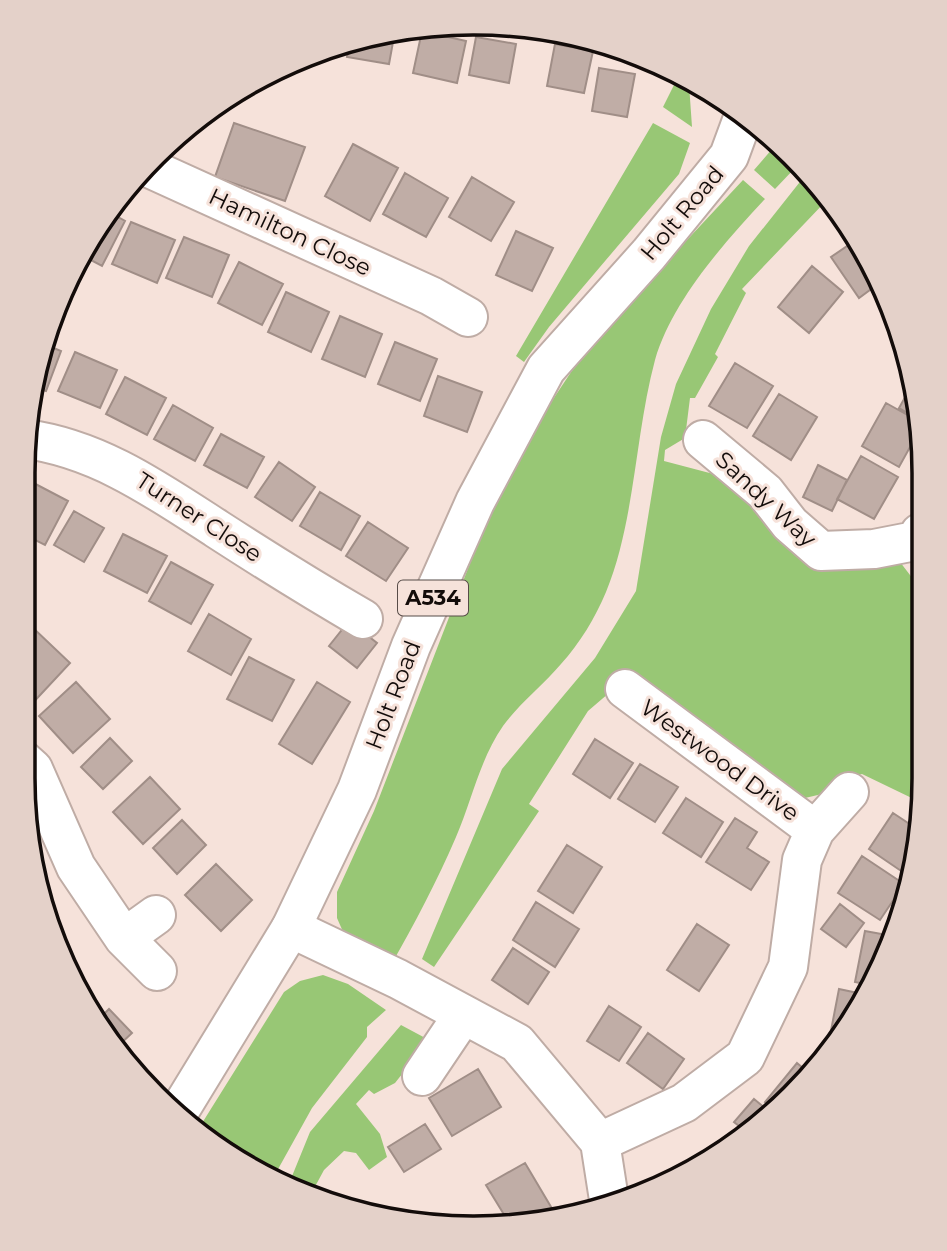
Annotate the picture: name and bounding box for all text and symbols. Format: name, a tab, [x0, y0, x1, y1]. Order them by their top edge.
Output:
street label: Holt Road	[634, 160, 730, 266]
street label: Hamilton Close	[204, 182, 376, 282]
street label: Sandy Way	[710, 445, 822, 553]
street label: Turner Close	[131, 466, 267, 568]
road number: A534	[398, 580, 468, 616]
street label: Holt Road	[359, 636, 427, 754]
street label: Westwood Drive	[635, 693, 805, 827]

